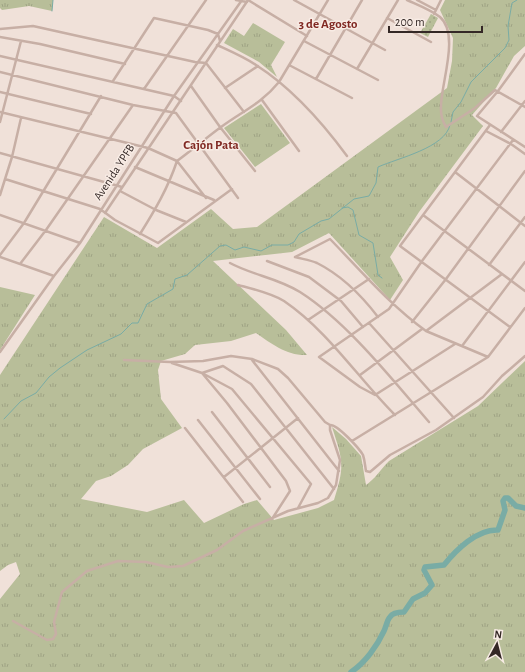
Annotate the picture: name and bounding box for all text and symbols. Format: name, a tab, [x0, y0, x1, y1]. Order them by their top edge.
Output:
scale bar	[389, 8, 482, 34]
text: 200 m	[395, 16, 425, 28]
district label: 3 de Agosto	[299, 18, 358, 31]
district label: Cajón Pata	[183, 139, 239, 152]
street label: Avenida YPFB	[91, 142, 137, 202]
north arrow	[477, 624, 517, 664]
text: N	[494, 629, 503, 640]

